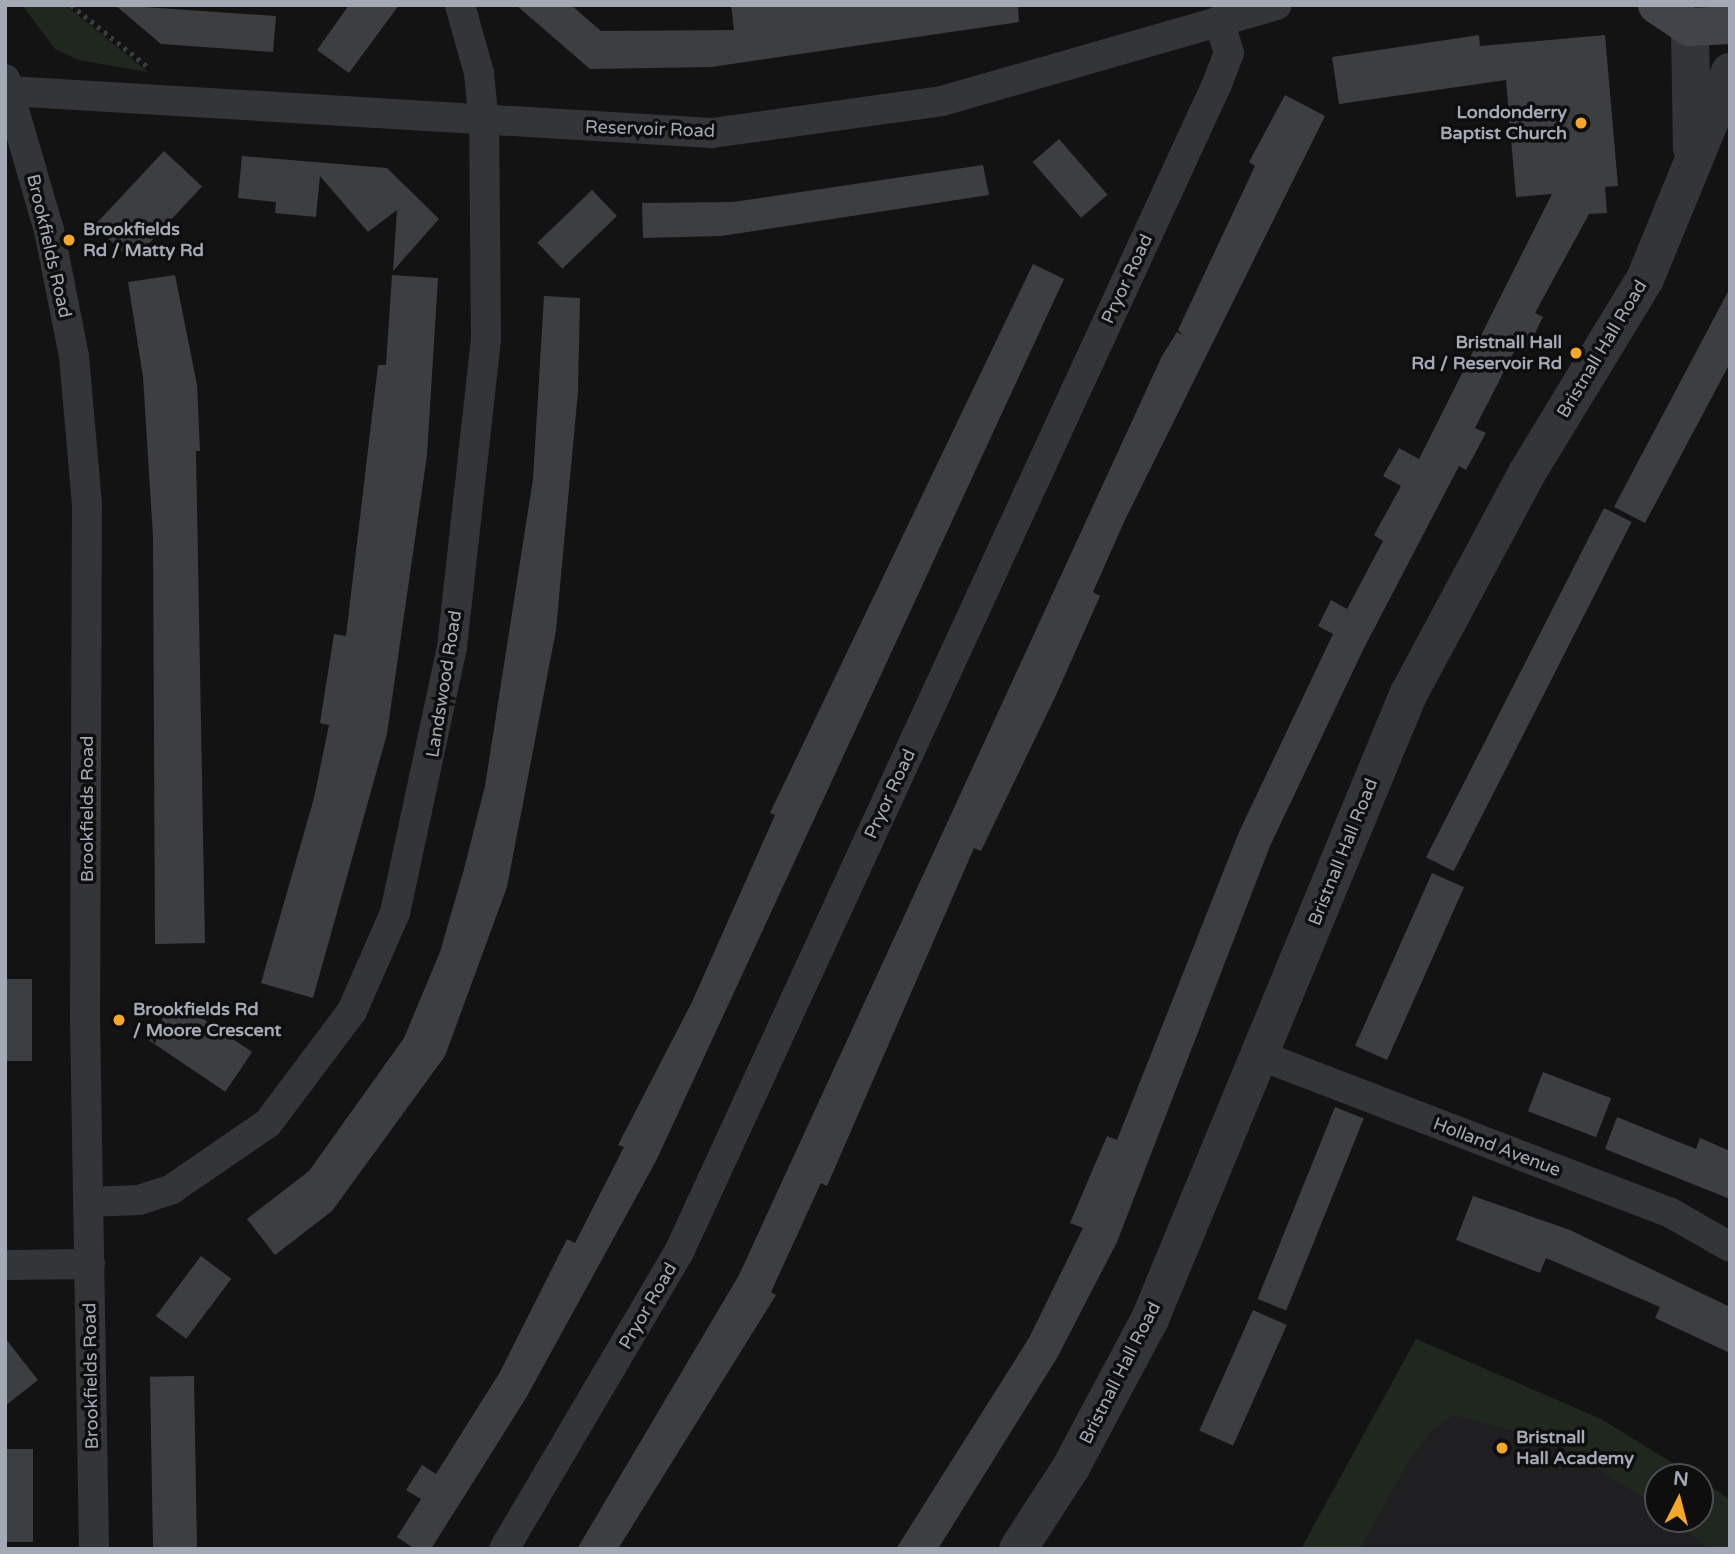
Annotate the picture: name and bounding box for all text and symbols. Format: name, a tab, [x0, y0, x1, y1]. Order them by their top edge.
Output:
place label: Londonderry Baptist Church	[1440, 102, 1567, 144]
marker: Londonderry Baptist Church	[1573, 115, 1589, 131]
street label: Reservoir Road	[584, 116, 716, 142]
street label: Brookfields Road	[22, 172, 76, 320]
place label: Brookfields Rd / Matty Rd	[83, 219, 204, 262]
street label: Pryor Road	[1097, 231, 1157, 327]
marker: Brookfields Rd / Matty Rd	[61, 232, 77, 248]
street label: Bristnall Hall Road	[1552, 276, 1652, 422]
place label: Bristnall Hall Rd / Reservoir Rd	[1411, 332, 1562, 374]
marker: Bristnall Hall Rd / Reservoir Rd	[1568, 345, 1584, 361]
street label: Landswood Road	[422, 609, 466, 759]
street label: Brookfields Road	[76, 736, 98, 882]
street label: Pryor Road	[860, 746, 920, 842]
street label: Bristnall Hall Road	[1304, 775, 1382, 929]
place label: Brookfields Rd / Moore Crescent	[133, 999, 281, 1042]
marker: Brookfields Rd / Moore Crescent	[111, 1012, 127, 1028]
street label: Holland Avenue	[1430, 1113, 1564, 1181]
street label: Pryor Road	[615, 1259, 681, 1353]
street label: Bristnall Hall Road	[1075, 1298, 1165, 1448]
street label: Brookfields Road	[79, 1302, 103, 1450]
place label: Bristnall Hall Academy	[1516, 1427, 1634, 1470]
marker: Bristnall Hall Academy	[1494, 1440, 1510, 1456]
north arrow	[1644, 1463, 1714, 1533]
text: N	[1672, 1467, 1690, 1491]

